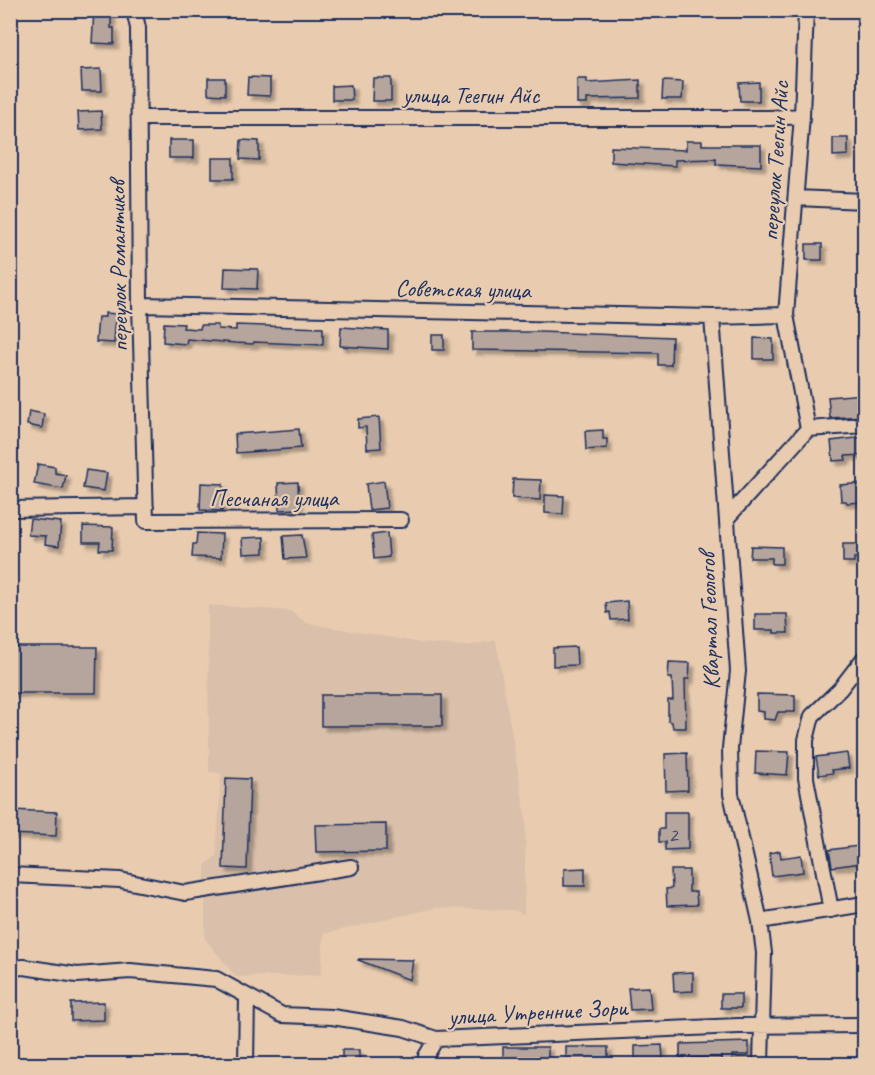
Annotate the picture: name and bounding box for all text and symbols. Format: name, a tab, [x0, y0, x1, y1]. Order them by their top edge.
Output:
street label: переулок Теегин Айс	[754, 79, 796, 242]
street label: улица Теегин Айс	[401, 80, 541, 110]
street label: переулок Романтиков	[101, 175, 134, 352]
street label: Советская улица	[395, 273, 532, 305]
street label: Песчаная улица	[210, 483, 340, 513]
street label: Квартал Геологов	[691, 546, 726, 690]
house number: 2	[668, 822, 679, 848]
street label: улица Утренние Зори	[446, 992, 630, 1032]

